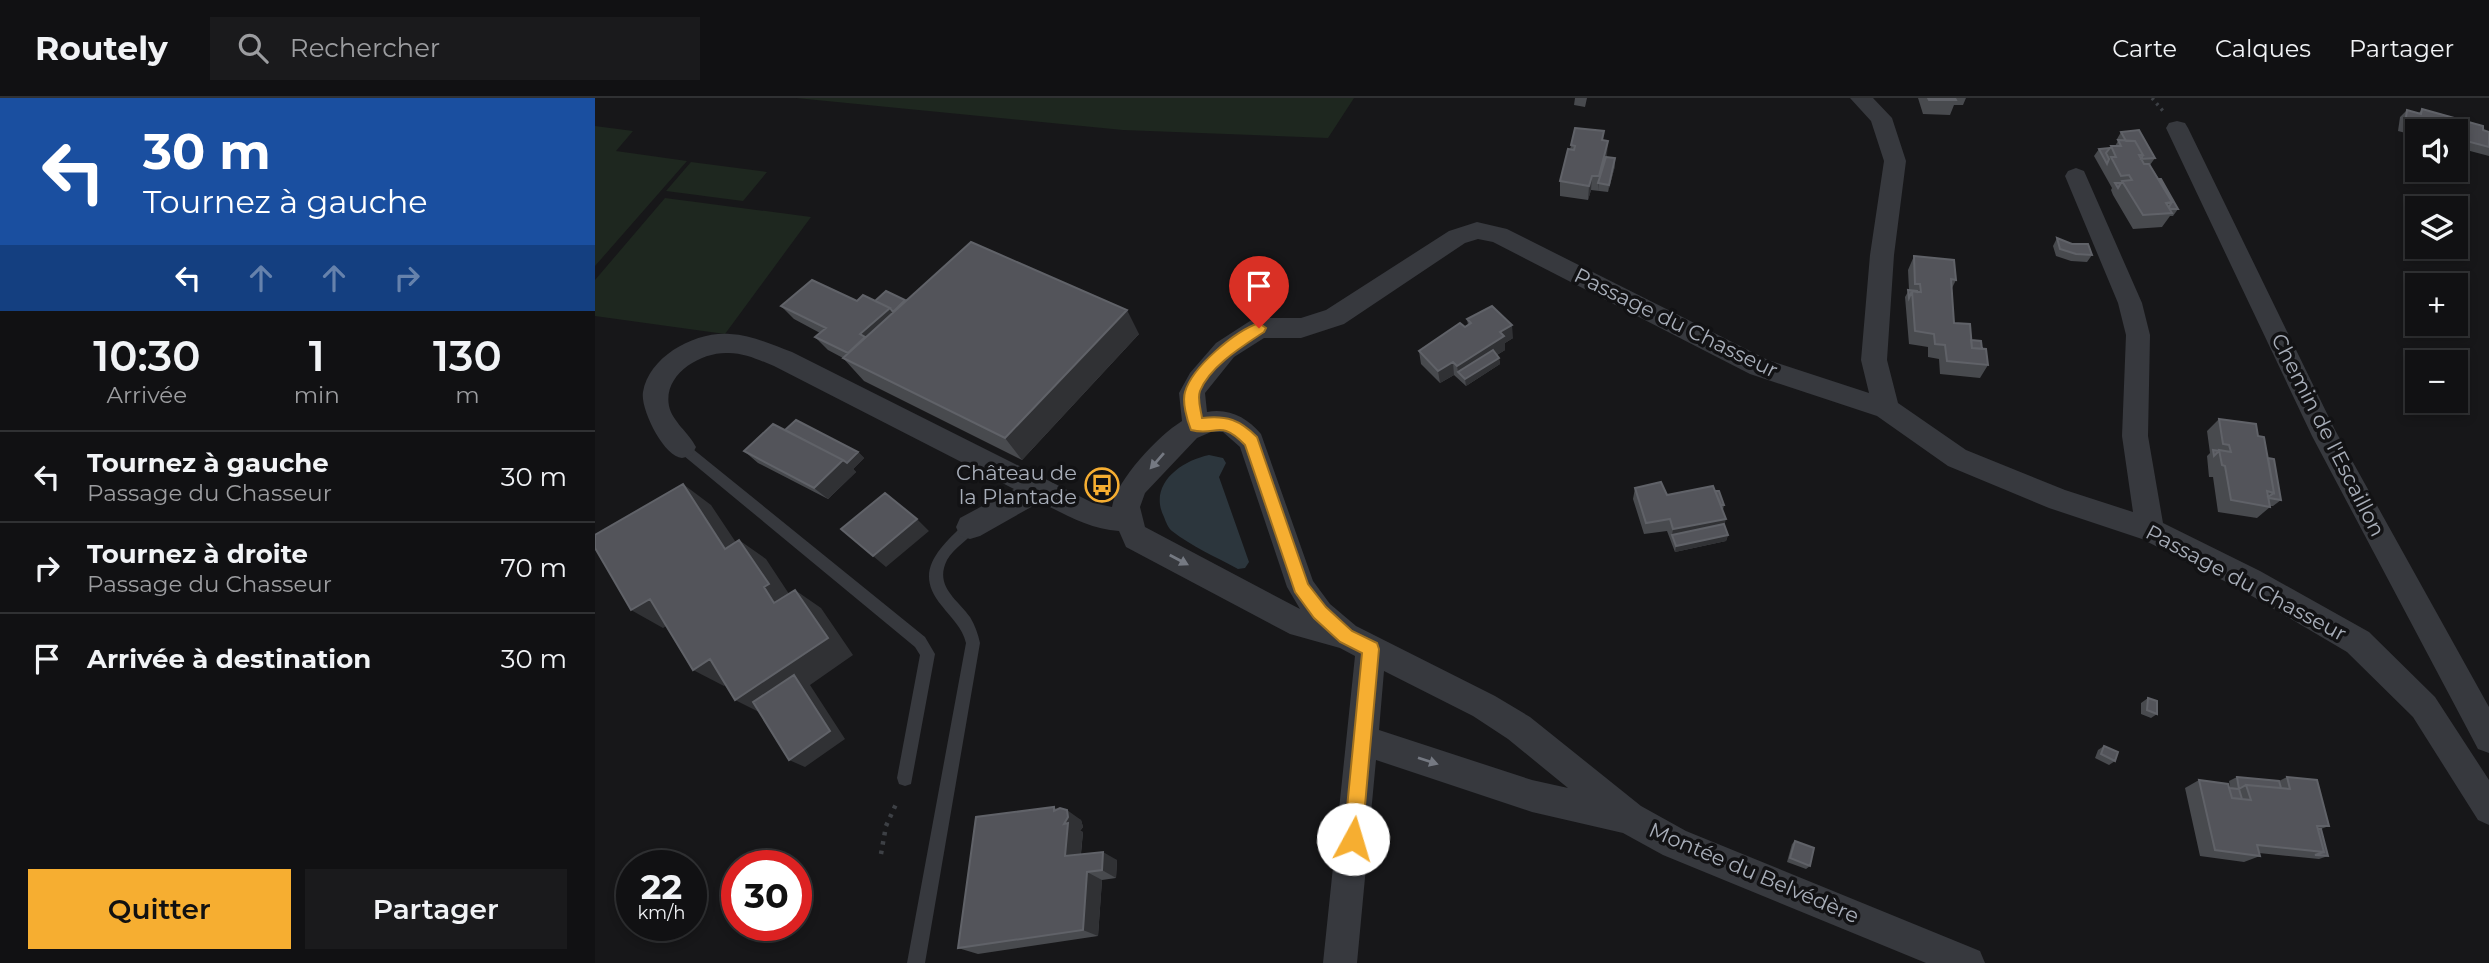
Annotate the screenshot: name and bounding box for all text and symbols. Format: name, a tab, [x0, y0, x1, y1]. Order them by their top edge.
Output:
search box	[210, 17, 700, 80]
text: Routely	[35, 28, 168, 68]
icon: search	[234, 29, 272, 67]
text: Rechercher	[290, 32, 440, 64]
text: Carte	[2112, 34, 2177, 63]
text: Calques	[2215, 34, 2311, 63]
text: Partager	[2349, 34, 2454, 63]
map controls	[2405, 119, 2468, 413]
button: sound	[2405, 119, 2468, 182]
text: 30 m	[143, 122, 271, 181]
icon: left	[28, 126, 119, 217]
text: Tournez à gauche	[143, 182, 428, 221]
button: layers	[2405, 196, 2468, 259]
pin	[1229, 256, 1289, 328]
icon: left	[169, 259, 207, 297]
icon: ahead	[242, 259, 280, 297]
icon: ahead	[315, 259, 353, 297]
icon: right	[388, 259, 426, 297]
street label: Passage du Chasseur	[1570, 262, 1782, 383]
icon: arrive	[1240, 267, 1278, 305]
button: +	[2405, 273, 2468, 336]
street label: Chemin de l'Escaillon	[2266, 329, 2391, 540]
text: 10:30	[93, 330, 200, 382]
text: 1	[309, 330, 325, 382]
text: 130	[433, 330, 502, 382]
button: −	[2405, 350, 2468, 413]
text: Arrivée	[106, 381, 187, 409]
text: min	[294, 381, 340, 409]
text: m	[455, 381, 480, 409]
text: Tournez à gauche	[87, 447, 329, 479]
one-way arrow	[1149, 452, 1165, 470]
icon: left	[28, 458, 66, 496]
place label: Château de la Plantade	[956, 460, 1077, 509]
text: 30 m	[501, 461, 567, 493]
bus stop icon: Château de la Plantade	[1083, 466, 1121, 504]
text: Passage du Chasseur	[87, 479, 332, 507]
street label: Passage du Chasseur	[2142, 519, 2351, 646]
text: Tournez à droite	[87, 538, 308, 570]
icon: right	[28, 549, 66, 587]
text: 70 m	[501, 552, 567, 584]
one-way arrow	[1169, 554, 1189, 566]
text: Passage du Chasseur	[87, 570, 332, 598]
icon: arrive	[28, 640, 66, 678]
text: Arrivée à destination	[87, 643, 371, 675]
text: 30 m	[501, 643, 567, 675]
one-way arrow	[1418, 756, 1439, 767]
position arrow	[1316, 802, 1390, 876]
street label: Montée du Belvédère	[1645, 817, 1863, 928]
speed limit sign: 30	[721, 850, 812, 941]
text: 22	[641, 865, 682, 908]
button: Quitter	[28, 869, 291, 949]
button: Partager	[305, 869, 567, 949]
text: km/h	[637, 902, 686, 924]

